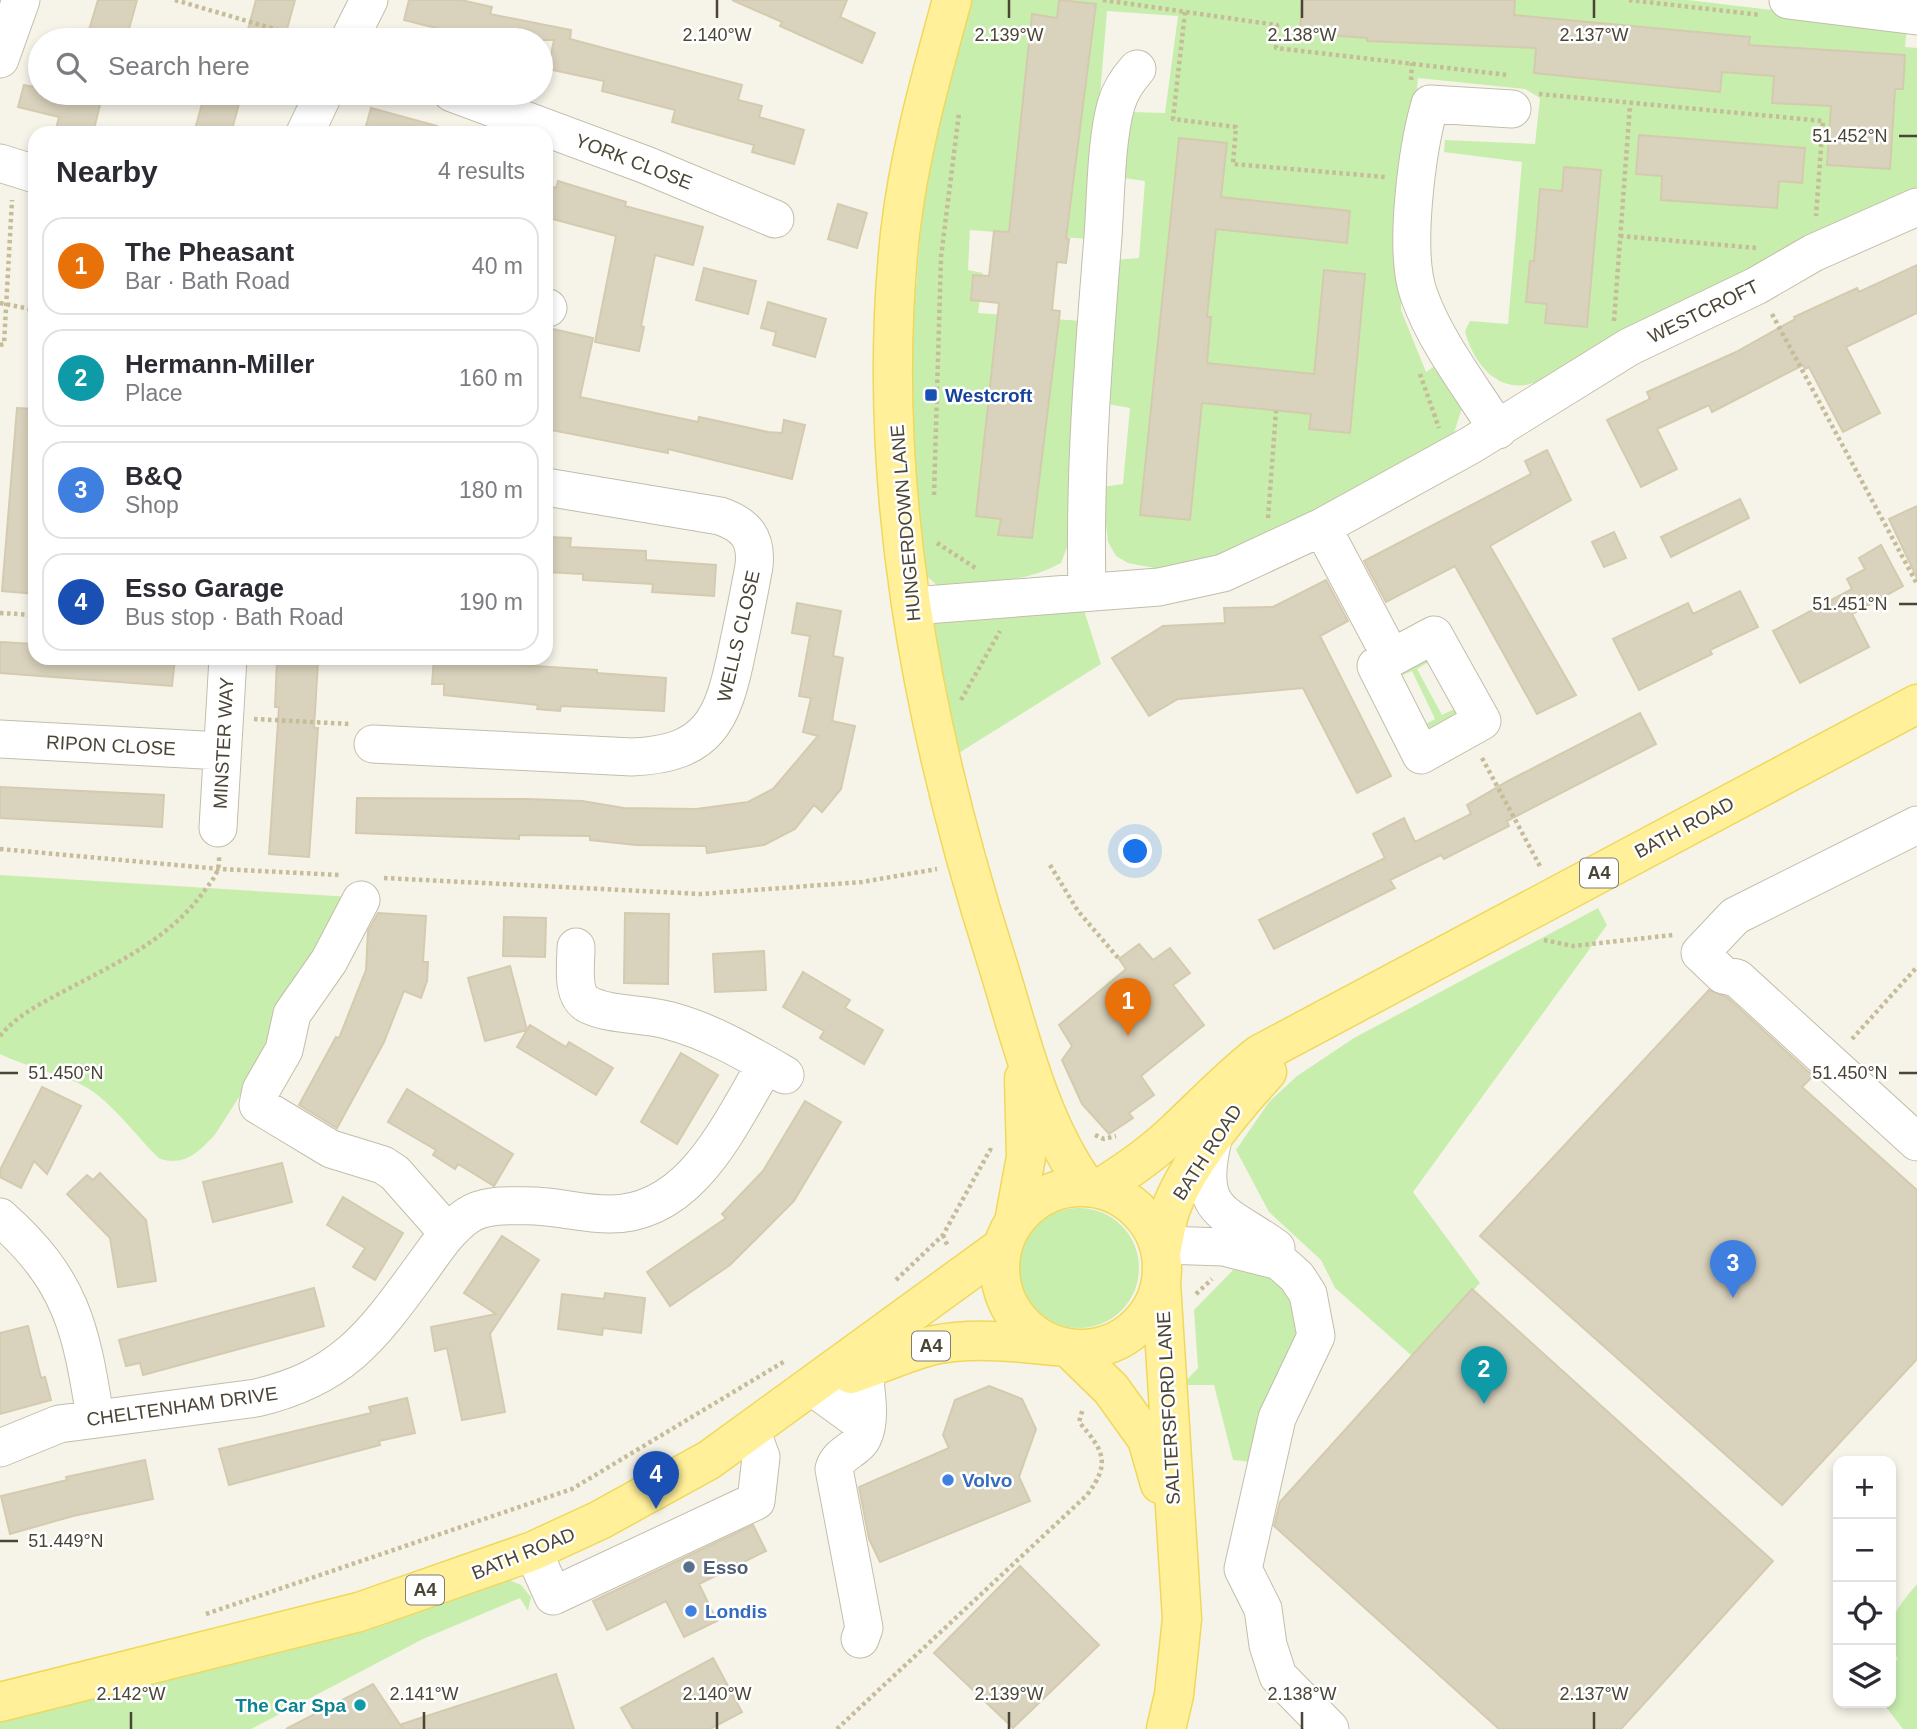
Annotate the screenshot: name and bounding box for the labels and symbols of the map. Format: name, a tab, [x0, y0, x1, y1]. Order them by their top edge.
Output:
text: 2.140°W	[682, 25, 752, 45]
text: 2.139°W	[974, 25, 1044, 45]
text: 2.138°W	[1267, 25, 1337, 45]
text: 2.137°W	[1559, 25, 1629, 45]
text: 51.452°N	[1812, 126, 1888, 146]
street label: YORK CLOSE	[572, 130, 695, 193]
street label: WESTCROFT	[1645, 275, 1762, 347]
place label: Westcroft	[945, 385, 1033, 406]
marker: Westcroft	[923, 387, 939, 403]
street label: HUNGERDOWN LANE	[886, 424, 925, 622]
street label: WELLS CLOSE	[713, 568, 764, 704]
text: 51.451°N	[1812, 594, 1888, 614]
street label: MINSTER WAY	[210, 676, 237, 809]
street label: RIPON CLOSE	[46, 732, 176, 759]
street label: BATH ROAD	[1631, 792, 1737, 862]
your location	[1118, 834, 1152, 868]
road number: A4	[1580, 858, 1618, 888]
pin: 1	[1105, 978, 1151, 1036]
text: 51.450°N	[28, 1063, 104, 1083]
text: 51.450°N	[1812, 1063, 1888, 1083]
street label: BATH ROAD	[1169, 1101, 1246, 1204]
pin: 3	[1710, 1240, 1756, 1298]
street label: SALTERSFORD LANE	[1153, 1311, 1184, 1505]
road number: A4	[912, 1331, 950, 1360]
pin: 2	[1461, 1346, 1507, 1404]
street label: CHELTENHAM DRIVE	[85, 1383, 279, 1430]
pin: 4	[633, 1451, 679, 1509]
place label: Volvo	[962, 1470, 1012, 1491]
marker: Volvo	[940, 1472, 956, 1488]
street label: BATH ROAD	[469, 1523, 578, 1584]
text: 51.449°N	[28, 1531, 104, 1551]
place label: Esso	[703, 1557, 748, 1578]
marker: Esso	[681, 1559, 697, 1575]
road number: A4	[406, 1576, 444, 1604]
place label: Londis	[705, 1601, 767, 1622]
marker: Londis	[683, 1603, 699, 1619]
text: 2.142°W	[96, 1684, 166, 1704]
text: 2.141°W	[389, 1684, 459, 1704]
text: 2.140°W	[682, 1684, 752, 1704]
text: 2.139°W	[974, 1684, 1044, 1704]
text: 2.138°W	[1267, 1684, 1337, 1704]
text: 2.137°W	[1559, 1684, 1629, 1704]
place label: The Car Spa	[235, 1695, 346, 1716]
marker: The Car Spa	[352, 1697, 368, 1713]

